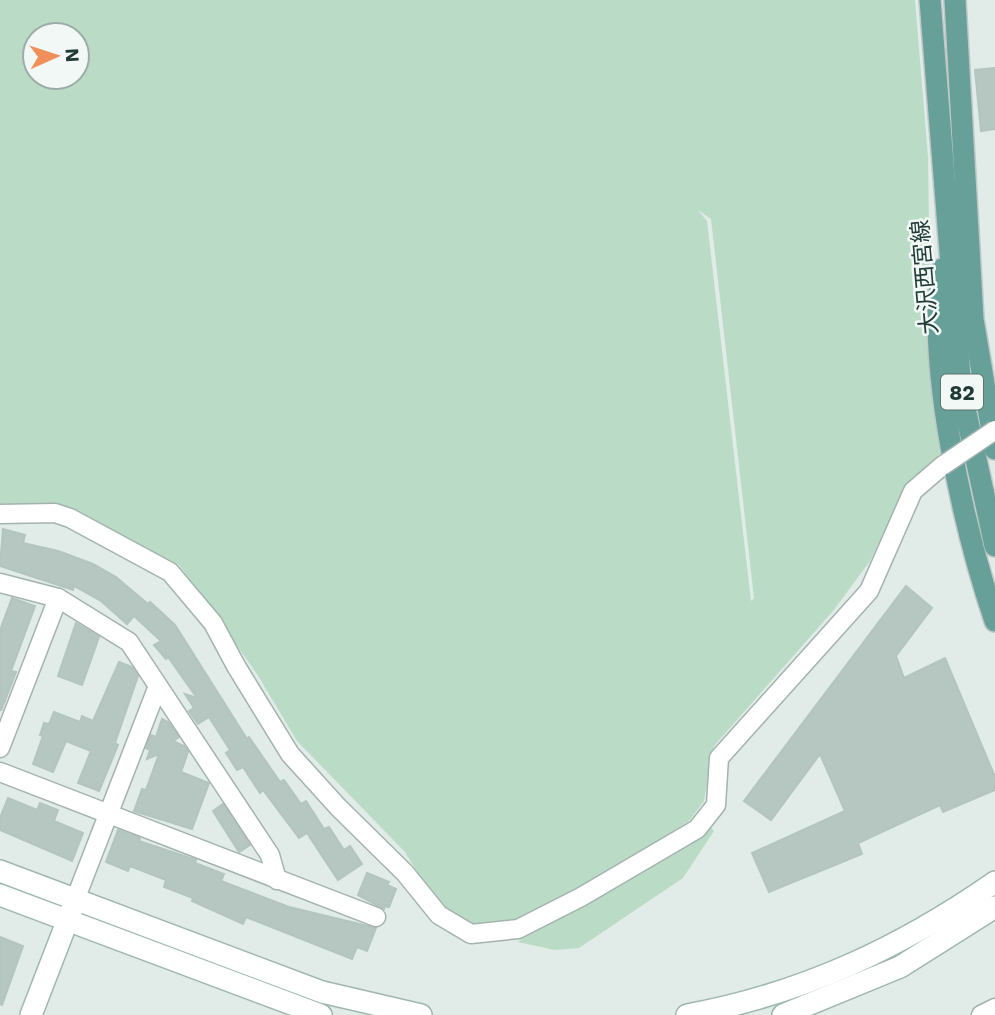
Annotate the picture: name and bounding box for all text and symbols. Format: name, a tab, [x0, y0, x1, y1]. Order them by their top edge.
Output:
north arrow	[21, 21, 91, 91]
text: N	[61, 47, 84, 63]
street label: 大沢西宮線	[907, 219, 943, 335]
road number: 82	[941, 374, 983, 410]

